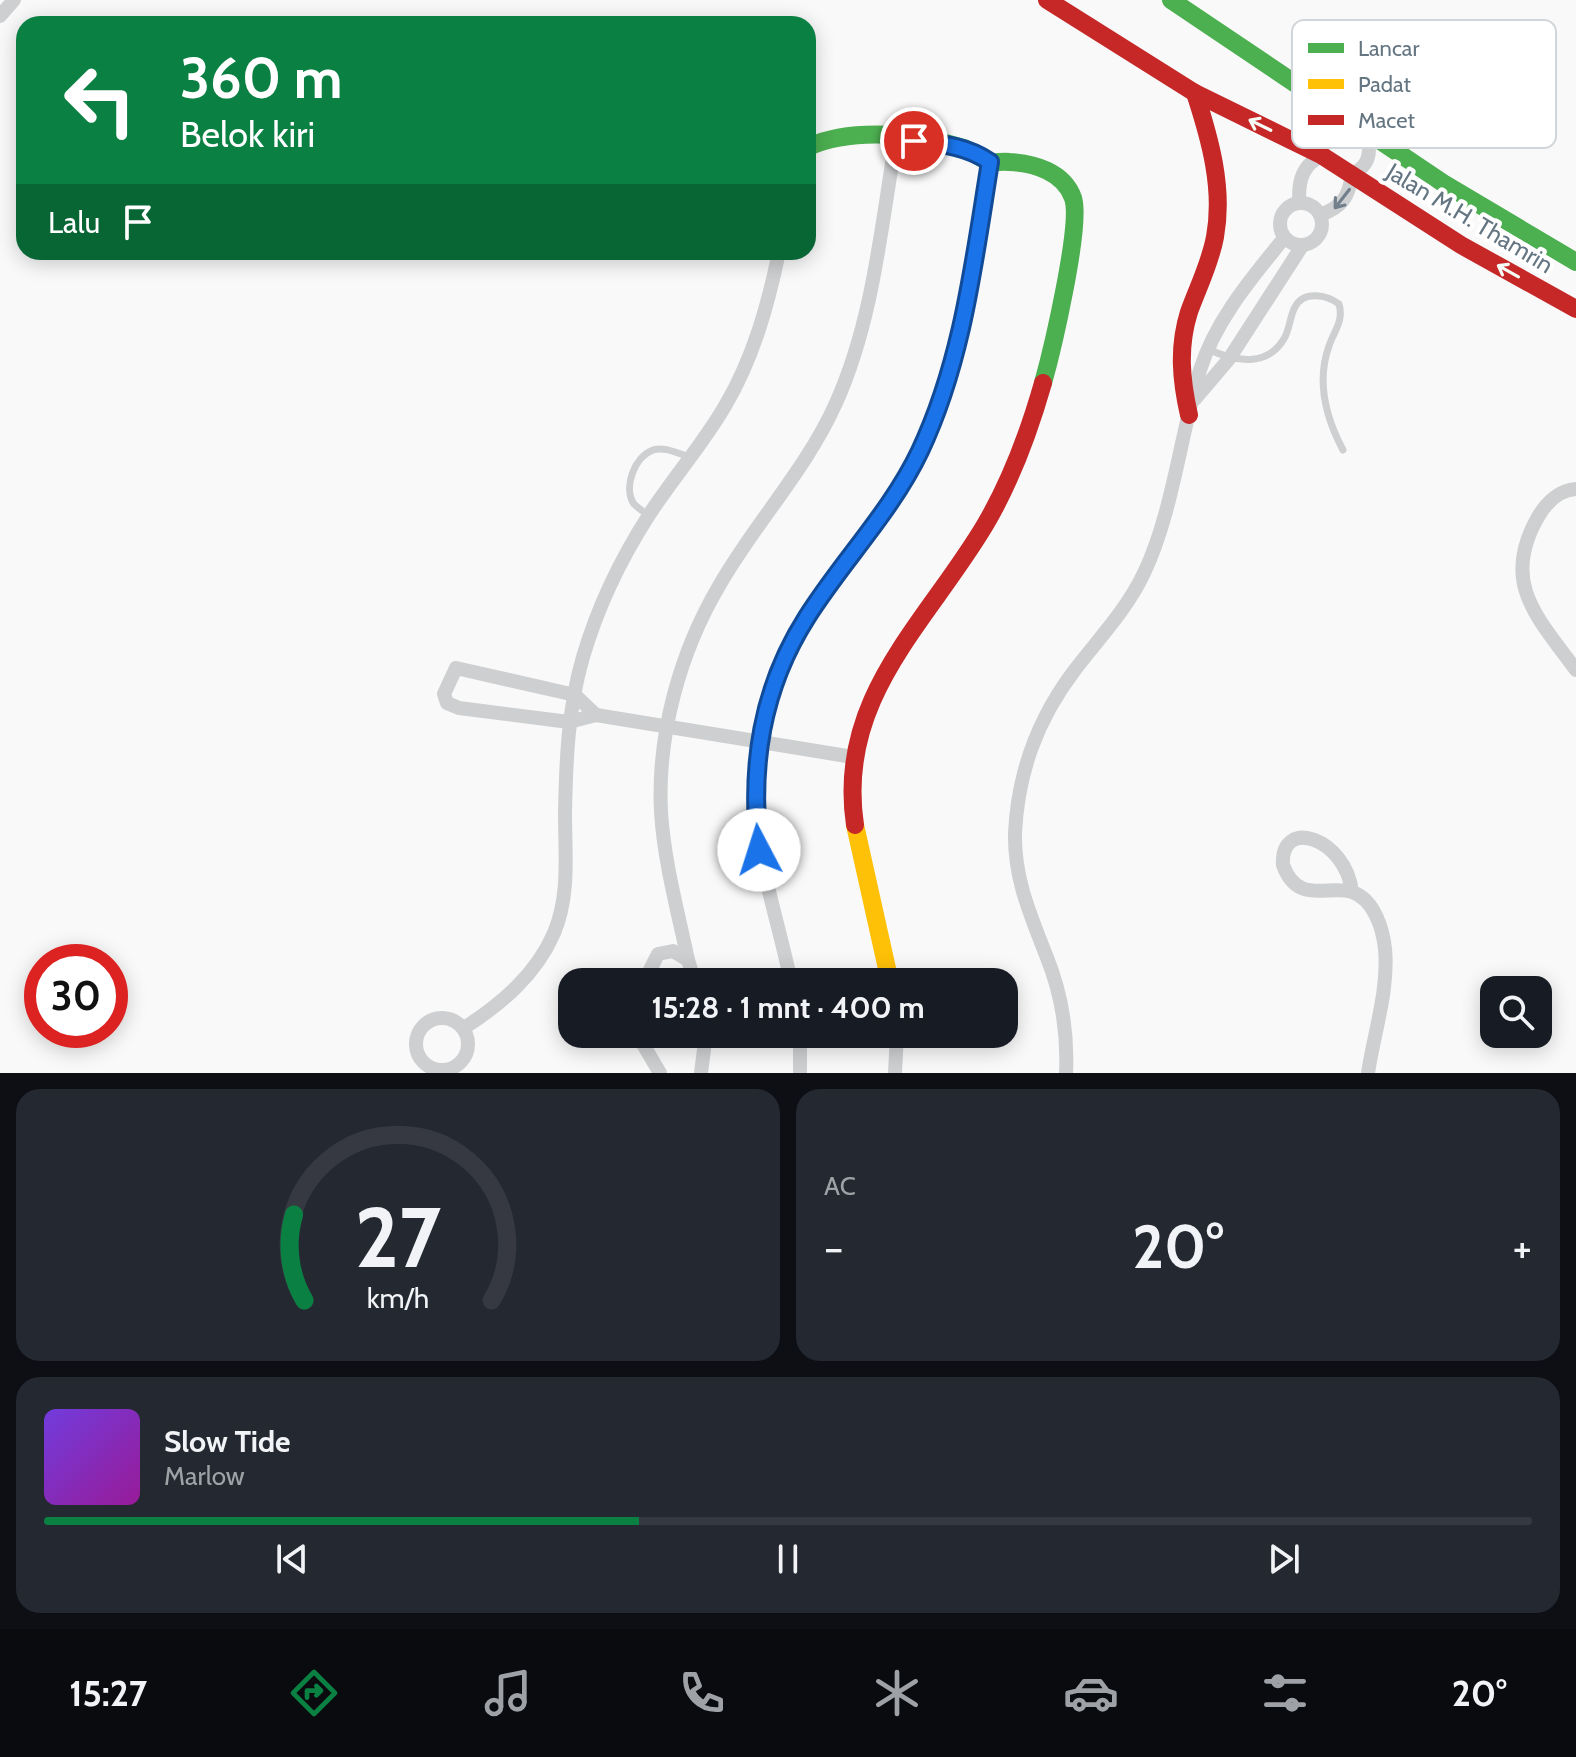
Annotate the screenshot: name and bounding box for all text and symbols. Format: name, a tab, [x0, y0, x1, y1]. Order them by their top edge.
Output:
legend	[1292, 20, 1556, 148]
text: Lancar	[1358, 35, 1419, 62]
text: 360 m	[180, 44, 342, 112]
icon: left	[48, 48, 152, 152]
text: Padat	[1358, 71, 1411, 98]
pin	[880, 107, 948, 175]
text: Macet	[1358, 107, 1415, 134]
text: Belok kiri	[180, 112, 315, 156]
one-way arrow	[1249, 117, 1273, 132]
icon: arrive	[892, 119, 936, 163]
street label: Jalan M.H. Thamrin	[1380, 156, 1559, 279]
one-way arrow	[1333, 188, 1350, 209]
icon: arrive	[116, 200, 160, 244]
text: Lalu	[48, 204, 100, 241]
one-way arrow	[1497, 263, 1520, 279]
position arrow	[717, 808, 801, 892]
speed limit sign: 30	[24, 944, 128, 1048]
map controls	[1480, 976, 1552, 1048]
button: search	[1480, 976, 1552, 1048]
text: 15:28 · 1 mnt · 400 m	[651, 989, 925, 1026]
text: AC	[824, 1170, 856, 1202]
text: 27	[355, 1187, 441, 1288]
text: 20°	[1132, 1210, 1224, 1283]
text: −	[824, 1221, 843, 1274]
text: +	[1513, 1221, 1532, 1274]
text: km/h	[367, 1280, 429, 1315]
text: Slow Tide	[164, 1423, 291, 1460]
text: Marlow	[164, 1460, 245, 1492]
icon: previous	[270, 1537, 314, 1581]
icon: pause	[766, 1537, 810, 1581]
icon: next	[1262, 1537, 1306, 1581]
icon: directions	[286, 1665, 342, 1721]
icon: music	[480, 1665, 536, 1721]
icon: phone	[674, 1665, 730, 1721]
icon: climate	[869, 1665, 925, 1721]
icon: car	[1063, 1665, 1119, 1721]
icon: filters	[1257, 1665, 1313, 1721]
text: 15:27	[69, 1671, 147, 1715]
text: 20°	[1452, 1671, 1507, 1715]

